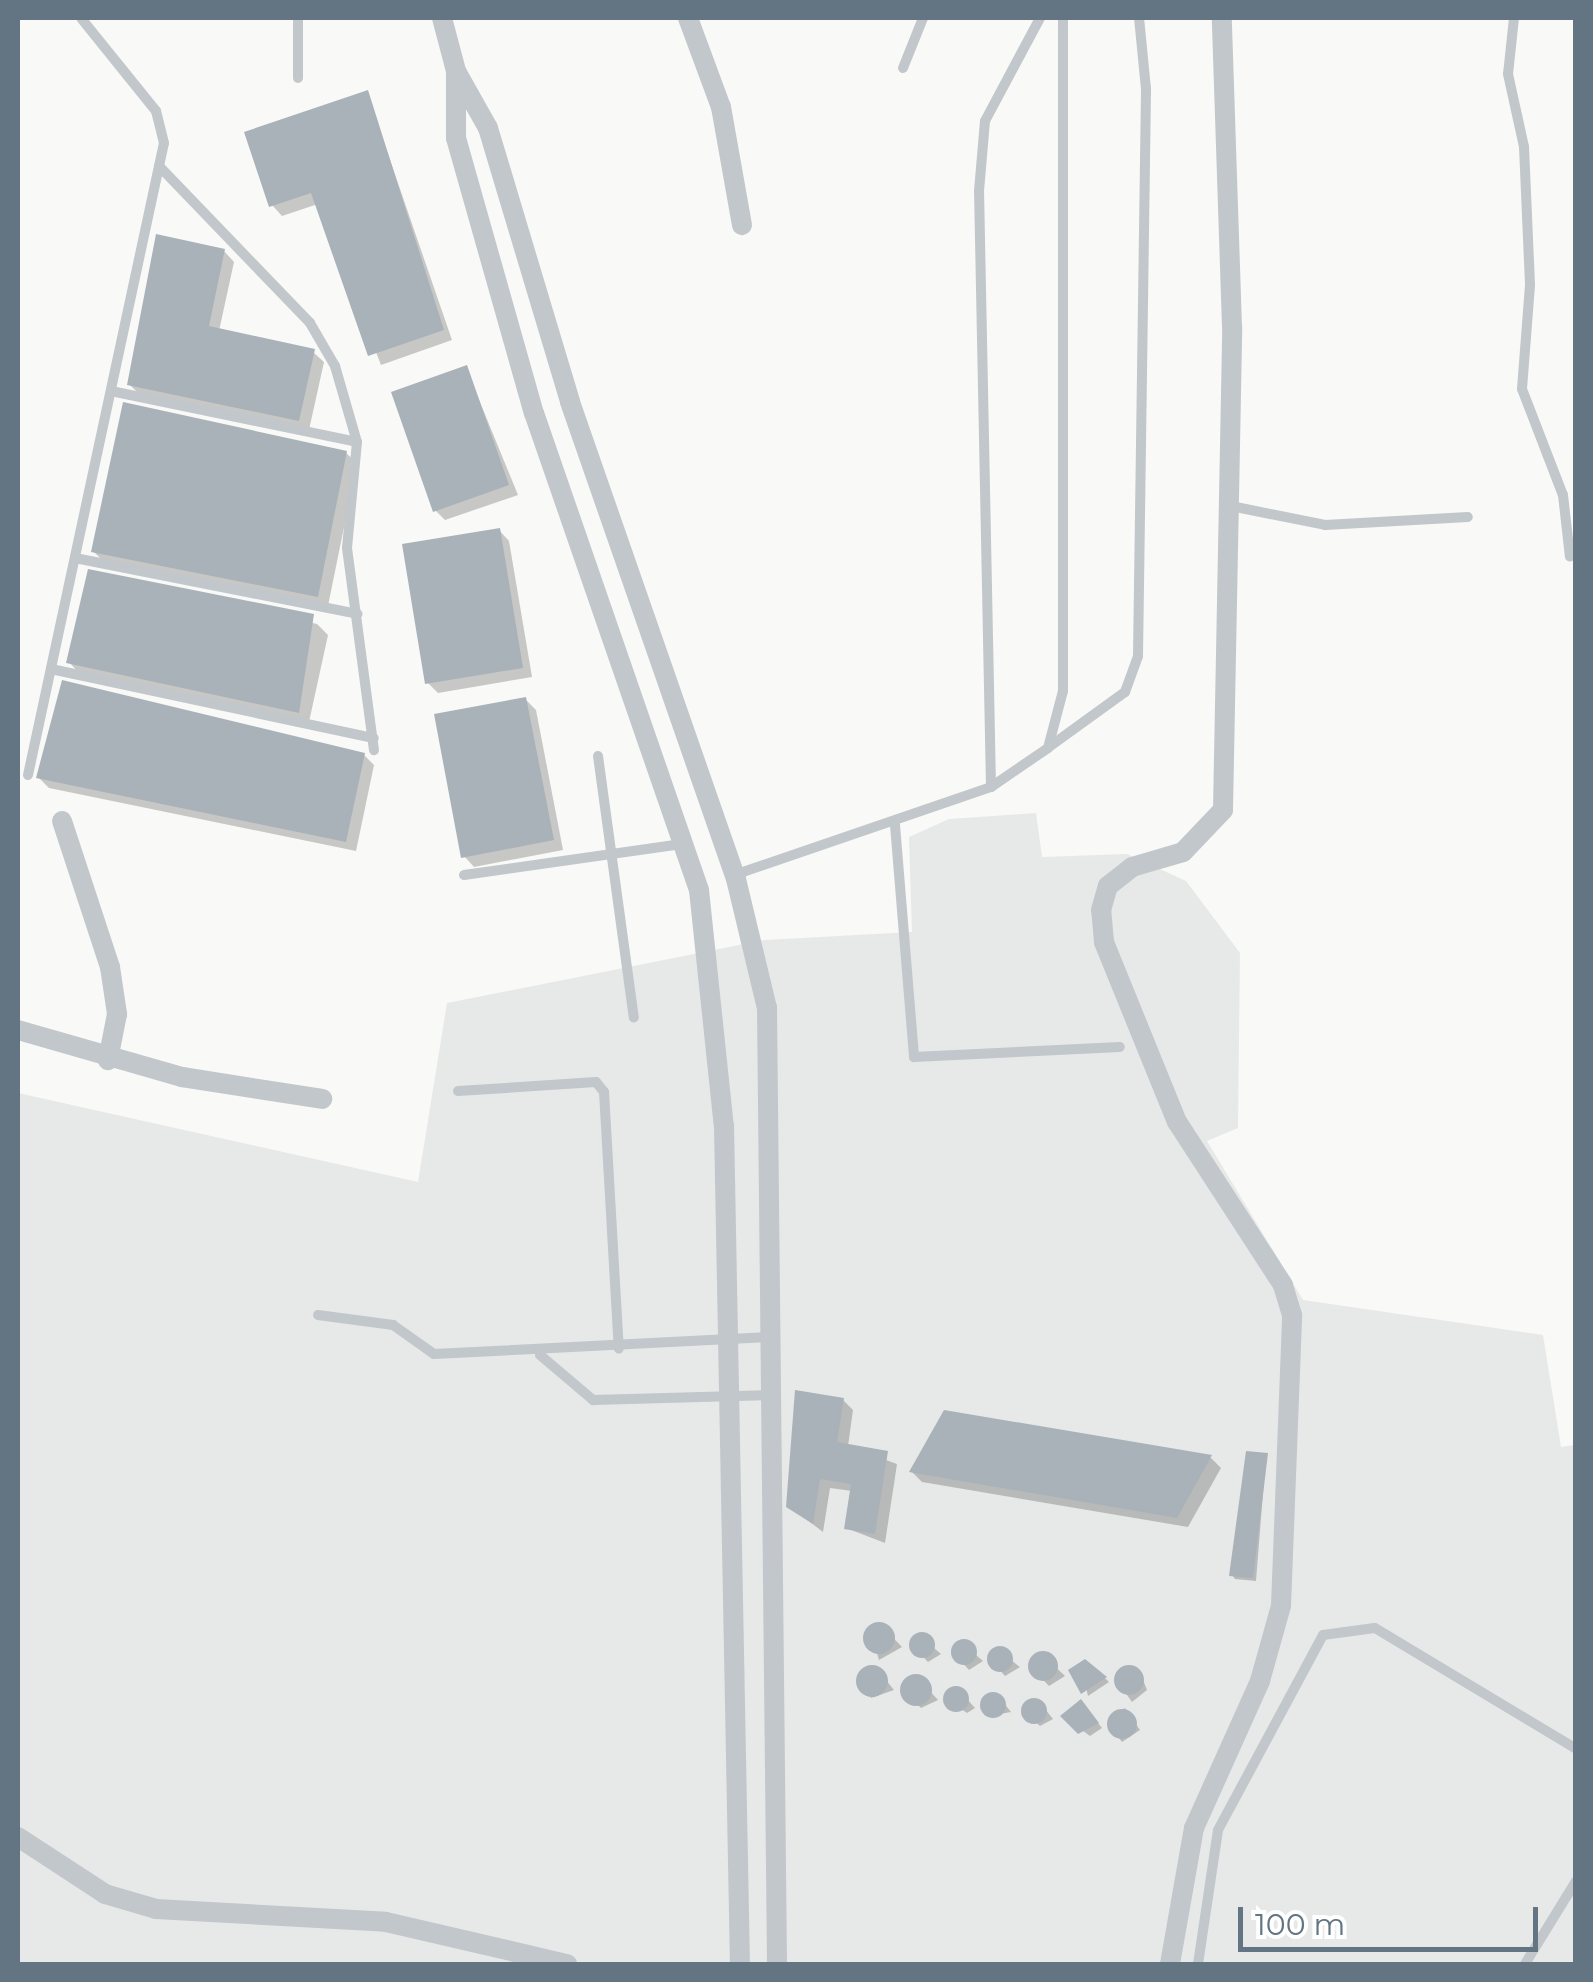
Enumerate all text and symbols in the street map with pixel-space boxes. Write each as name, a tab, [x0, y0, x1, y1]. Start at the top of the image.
scale bar	[1243, 1887, 1543, 1949]
text: 100 m	[1255, 1906, 1345, 1943]

